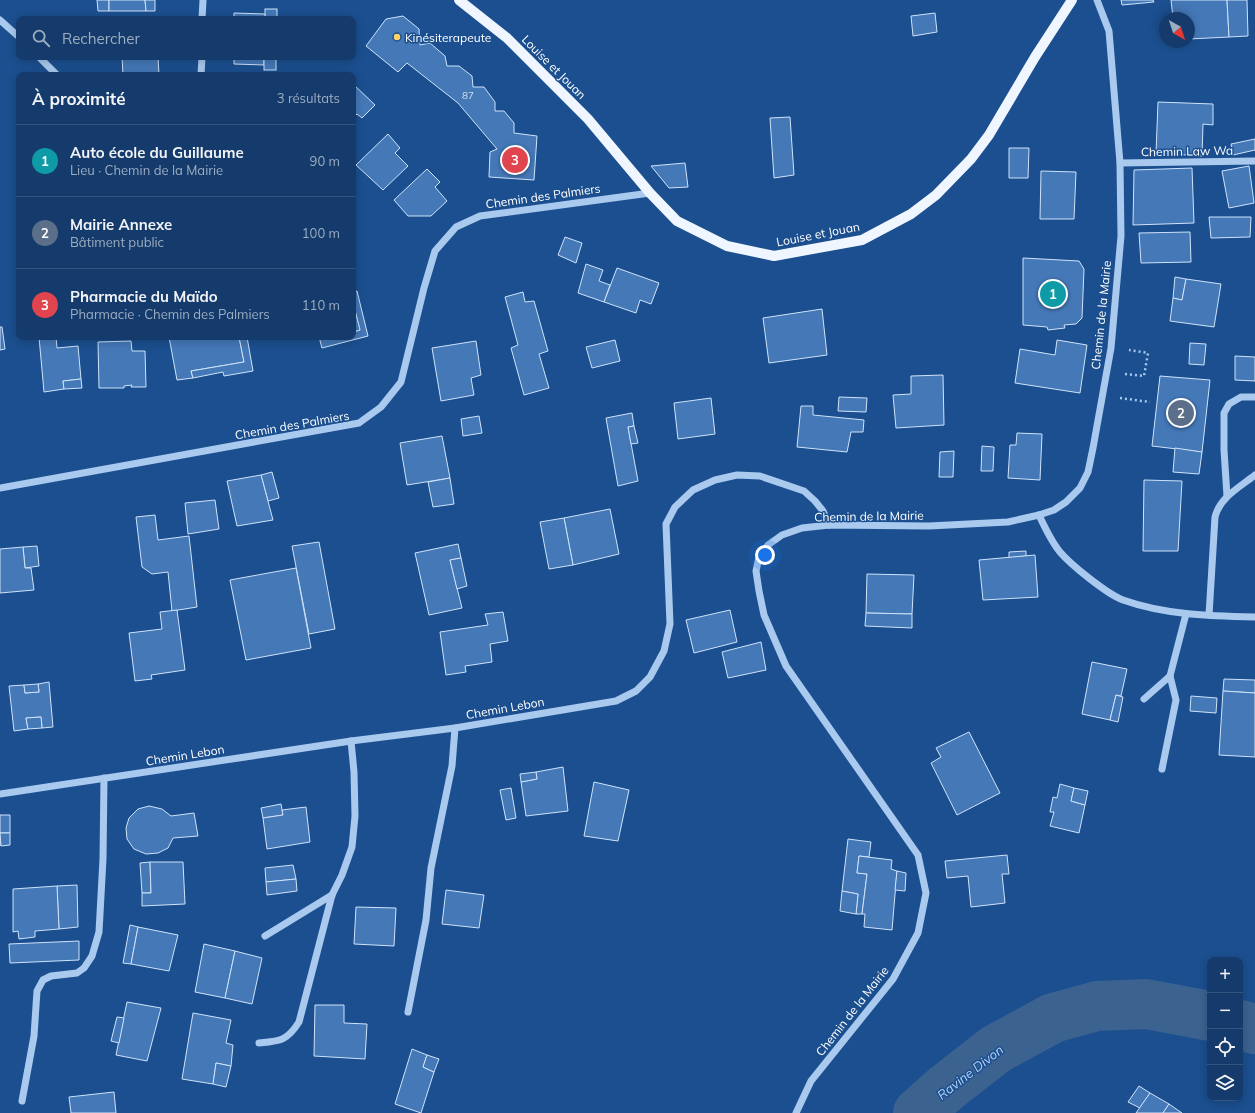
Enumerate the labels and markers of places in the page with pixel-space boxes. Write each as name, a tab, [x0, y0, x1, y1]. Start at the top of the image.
place label: Kinésiterapeute	[405, 30, 491, 45]
marker: Kinésiterapeute	[392, 32, 402, 42]
pin: 3	[502, 145, 528, 175]
pin: 1	[1040, 279, 1066, 309]
pin: 2	[1168, 398, 1194, 428]

